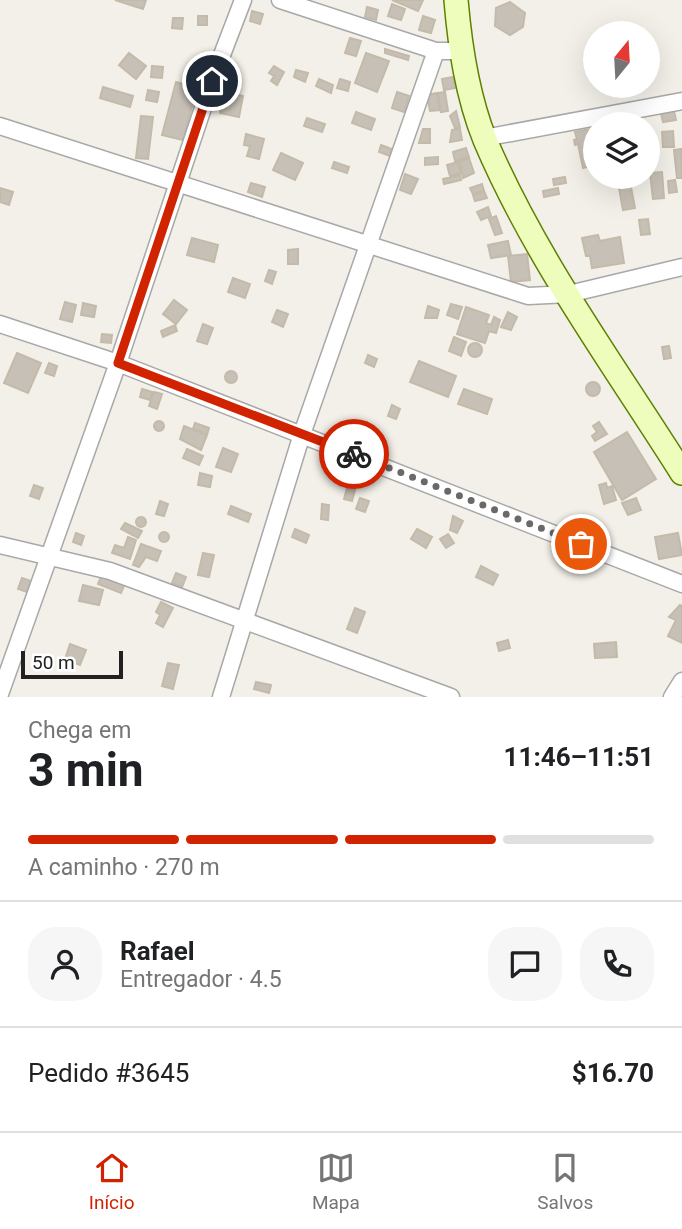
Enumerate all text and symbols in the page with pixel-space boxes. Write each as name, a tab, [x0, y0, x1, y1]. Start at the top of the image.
north arrow	[583, 21, 660, 98]
map controls	[583, 21, 660, 189]
pin	[182, 51, 242, 111]
icon: home	[193, 62, 231, 100]
button: layers	[583, 112, 660, 189]
courier	[319, 419, 389, 489]
icon: bike	[335, 435, 373, 473]
pin	[551, 514, 611, 574]
icon: bag	[562, 525, 600, 563]
scale bar	[21, 648, 122, 680]
text: 50 m	[32, 651, 75, 674]
text: Chega em	[28, 717, 131, 744]
text: 11:46–11:51	[504, 742, 654, 772]
text: 3 min	[28, 743, 144, 797]
text: A caminho · 270 m	[28, 854, 220, 881]
button: person	[28, 927, 102, 1001]
button: chat	[488, 927, 562, 1001]
button: phone	[580, 927, 654, 1001]
text: Rafael	[120, 936, 195, 966]
text: Entregador · 4.5	[120, 966, 282, 993]
text: Pedido #3645	[28, 1058, 189, 1088]
text: $16.70	[572, 1058, 654, 1088]
tab: Início	[89, 1149, 134, 1214]
tab: Mapa	[312, 1149, 360, 1214]
tab: Salvos	[537, 1149, 593, 1214]

